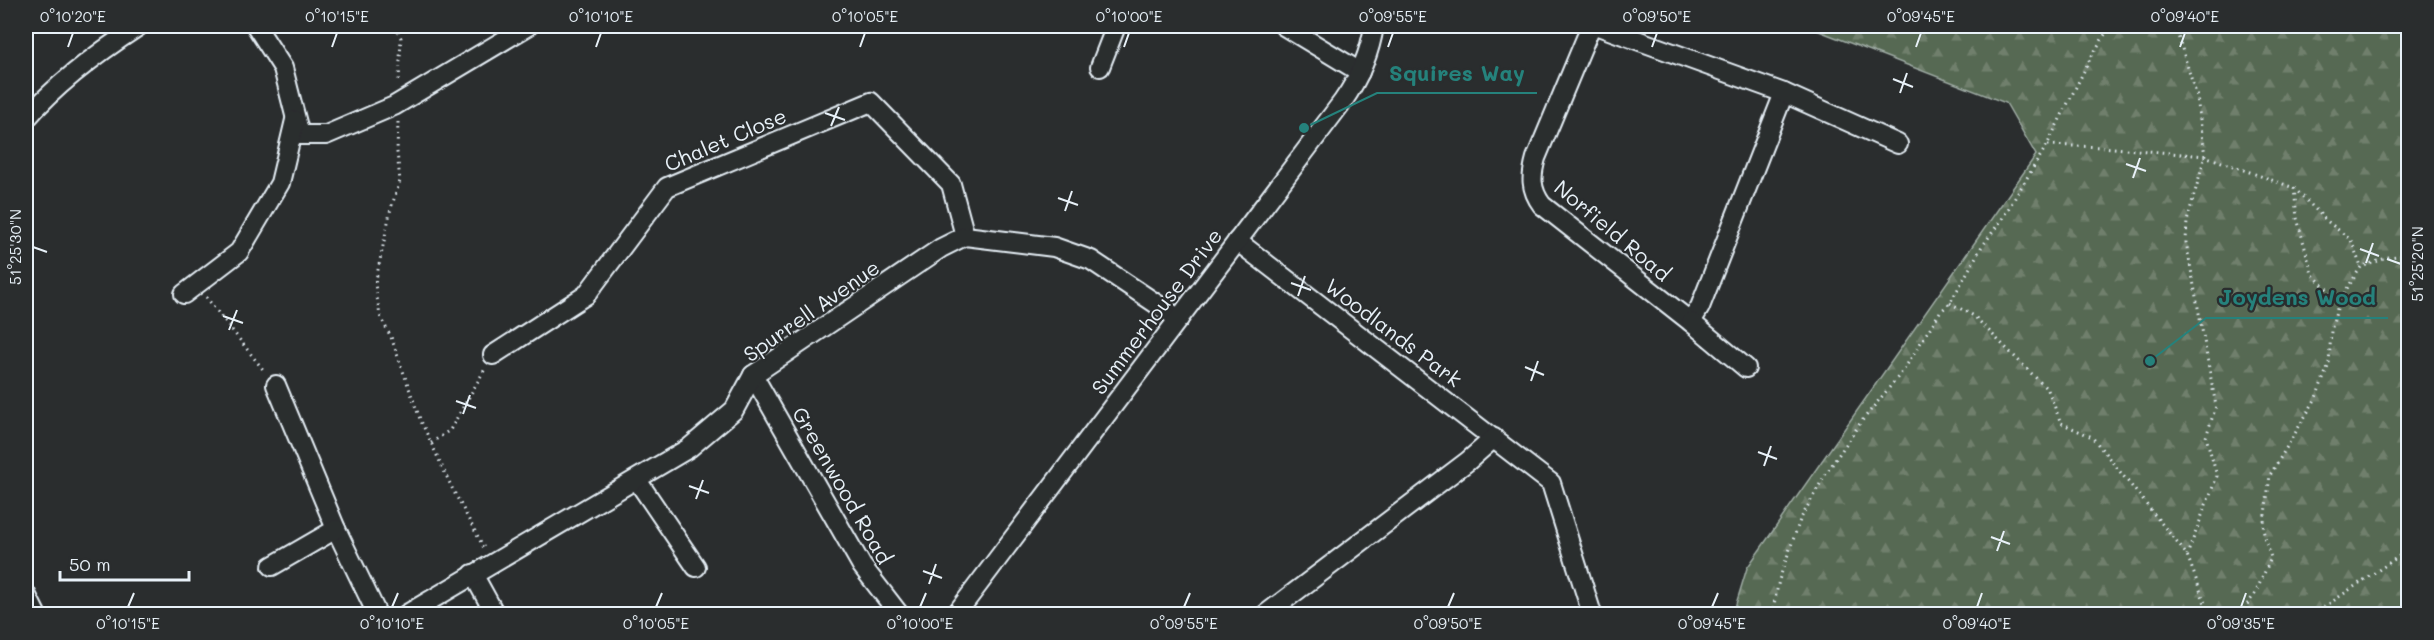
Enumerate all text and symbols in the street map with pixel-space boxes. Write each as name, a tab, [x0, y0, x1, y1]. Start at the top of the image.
text: 0°10'20"E	[40, 6, 106, 26]
text: 0°10'15"E	[305, 6, 369, 26]
text: 0°10'10"E	[569, 6, 633, 26]
text: 0°10'05"E	[832, 6, 898, 26]
text: 0°10'00"E	[1096, 6, 1163, 26]
text: 0°09'55"E	[1359, 6, 1427, 26]
text: 0°09'50"E	[1623, 6, 1692, 26]
text: 0°09'45"E	[1887, 6, 1955, 26]
text: 0°09'40"E	[2151, 6, 2220, 26]
callout: Squires Way	[1377, 53, 1537, 93]
text: Squires Way	[1389, 58, 1525, 87]
street label: Chalet Close	[660, 101, 790, 177]
street label: Norfield Road	[1549, 173, 1677, 287]
text: 51°25'30"N	[5, 209, 25, 285]
street label: Summerhouse Drive	[1085, 222, 1227, 400]
text: 51°25'20"N	[2407, 226, 2427, 302]
street label: Spurrell Avenue	[738, 253, 884, 367]
street label: Woodlands Park	[1320, 272, 1468, 392]
callout: Joydens Wood	[2206, 278, 2388, 318]
text: Joydens Wood	[2218, 282, 2376, 311]
street label: Greenwood Road	[787, 401, 899, 569]
scale bar	[60, 544, 189, 582]
text: 50 m	[69, 552, 111, 576]
text: 0°10'15"E	[96, 613, 160, 633]
text: 0°10'10"E	[360, 613, 424, 633]
text: 0°10'05"E	[623, 613, 689, 633]
text: 0°10'00"E	[887, 613, 954, 633]
text: 0°09'55"E	[1150, 613, 1218, 633]
text: 0°09'50"E	[1414, 613, 1483, 633]
text: 0°09'45"E	[1678, 613, 1746, 633]
text: 0°09'40"E	[1943, 613, 2012, 633]
text: 0°09'35"E	[2207, 613, 2275, 633]

